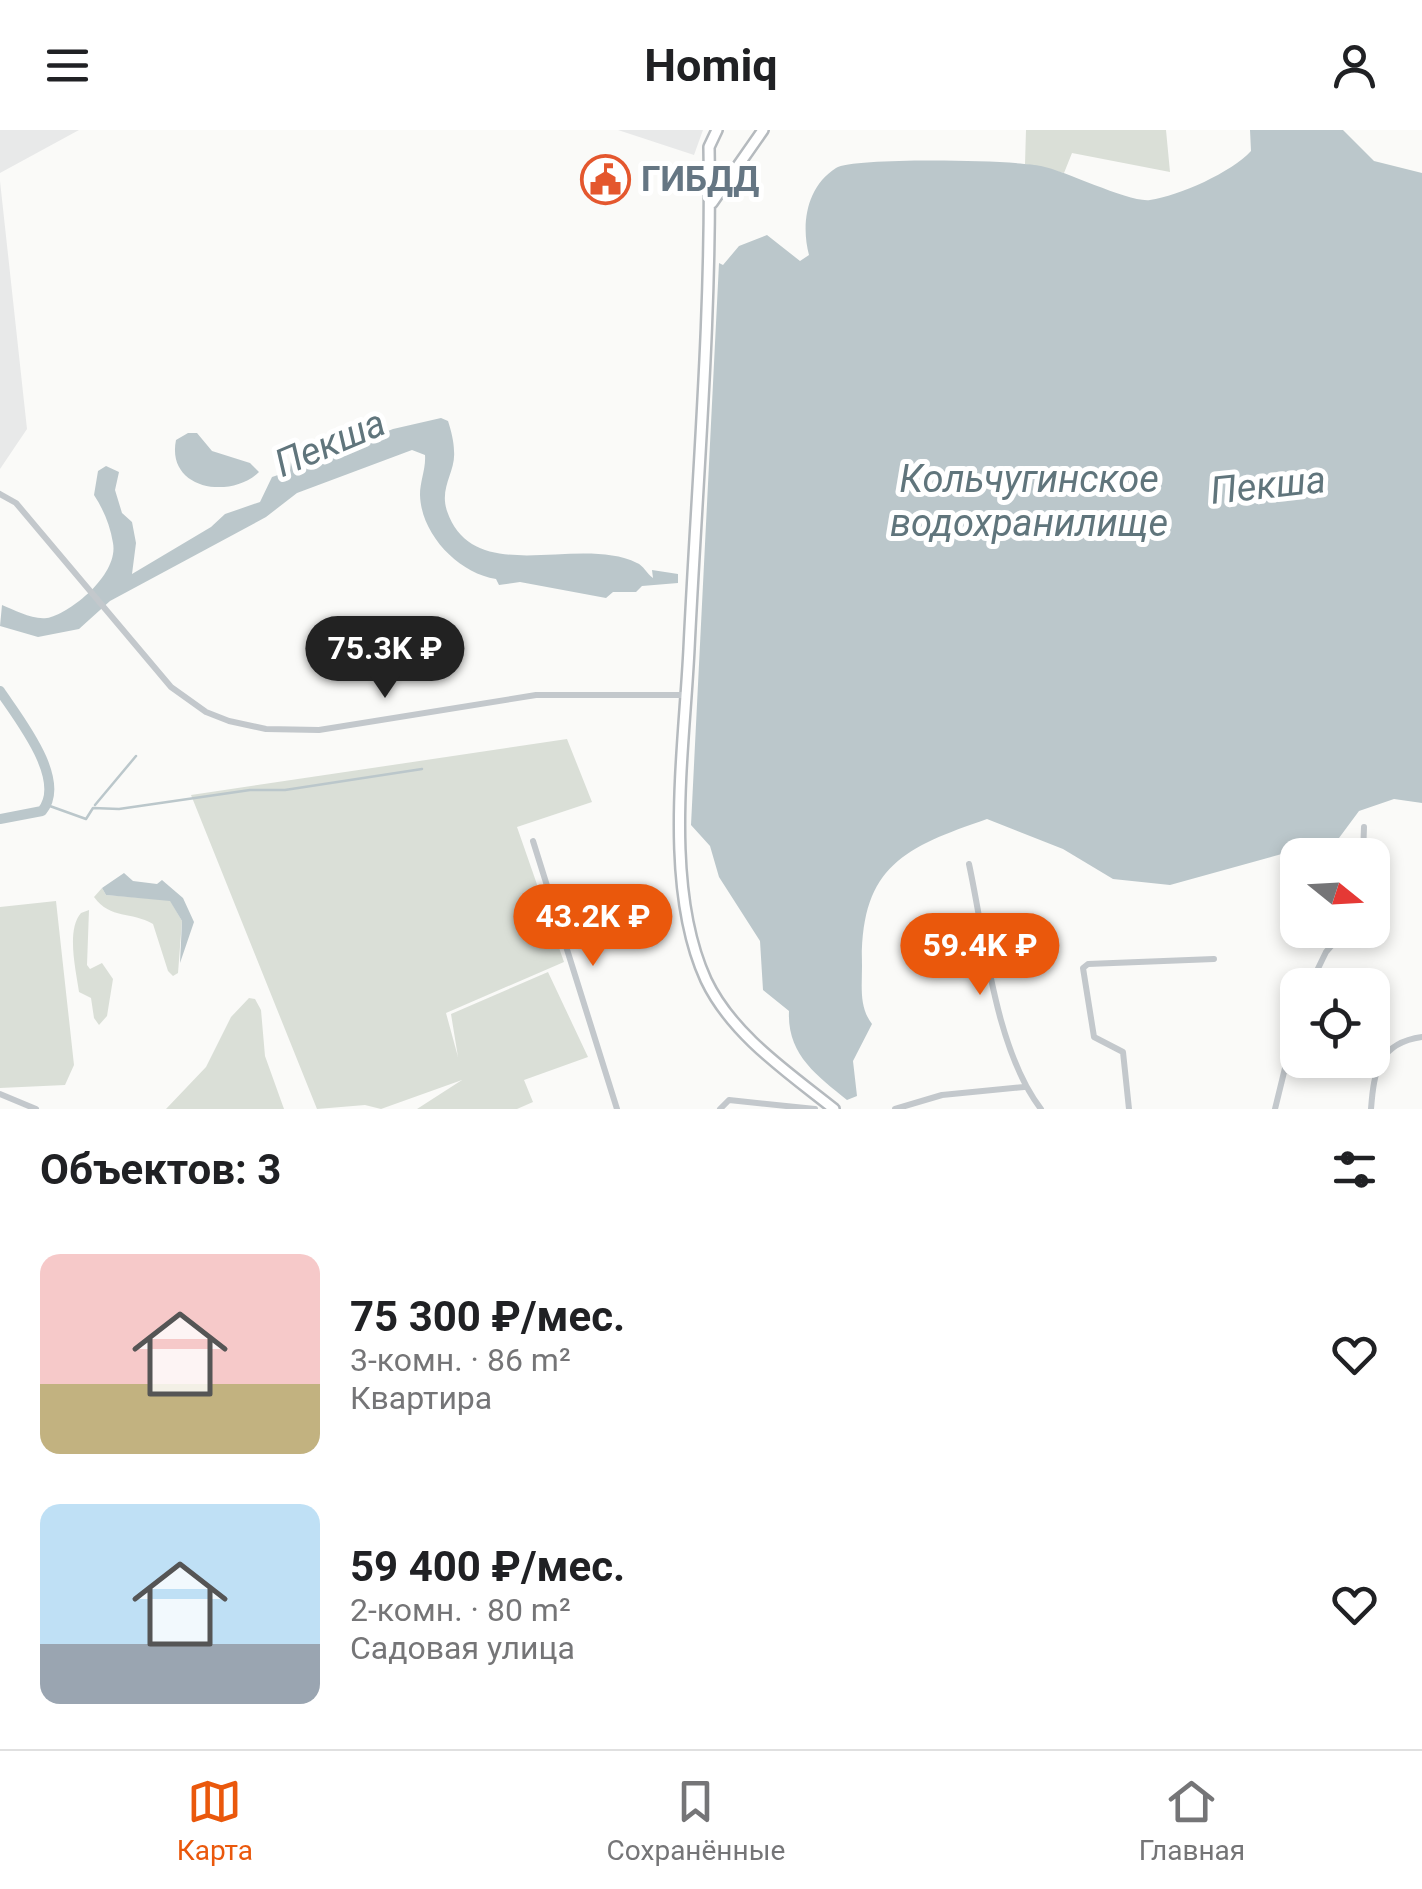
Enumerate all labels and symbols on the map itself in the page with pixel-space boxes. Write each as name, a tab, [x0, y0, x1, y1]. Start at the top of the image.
public building icon: ГИБДД	[580, 153, 632, 205]
place label: ГИБДД	[641, 159, 759, 200]
water label: Пекша	[268, 400, 392, 486]
water label: Кольчугинское водохранилище	[890, 457, 1168, 545]
water label: Пекша	[1208, 457, 1328, 513]
pin: 75.3K ₽	[293, 616, 477, 701]
north arrow	[1280, 838, 1390, 948]
pin: 43.2K ₽	[501, 884, 685, 969]
pin: 59.4K ₽	[888, 913, 1072, 998]

